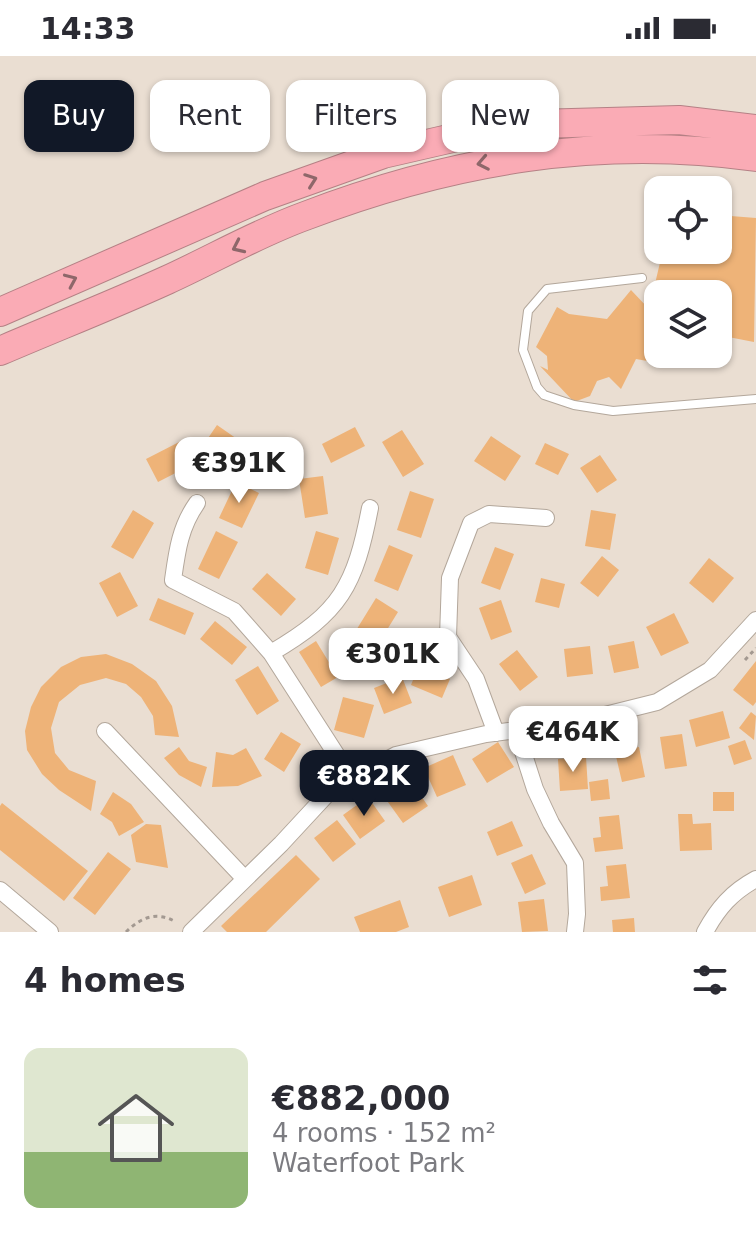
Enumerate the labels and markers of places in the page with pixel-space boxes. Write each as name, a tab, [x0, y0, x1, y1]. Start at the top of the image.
pin: €391K	[183, 437, 295, 505]
pin: €301K	[337, 628, 449, 696]
pin: €464K	[517, 706, 629, 774]
pin: €882K	[308, 750, 420, 818]

